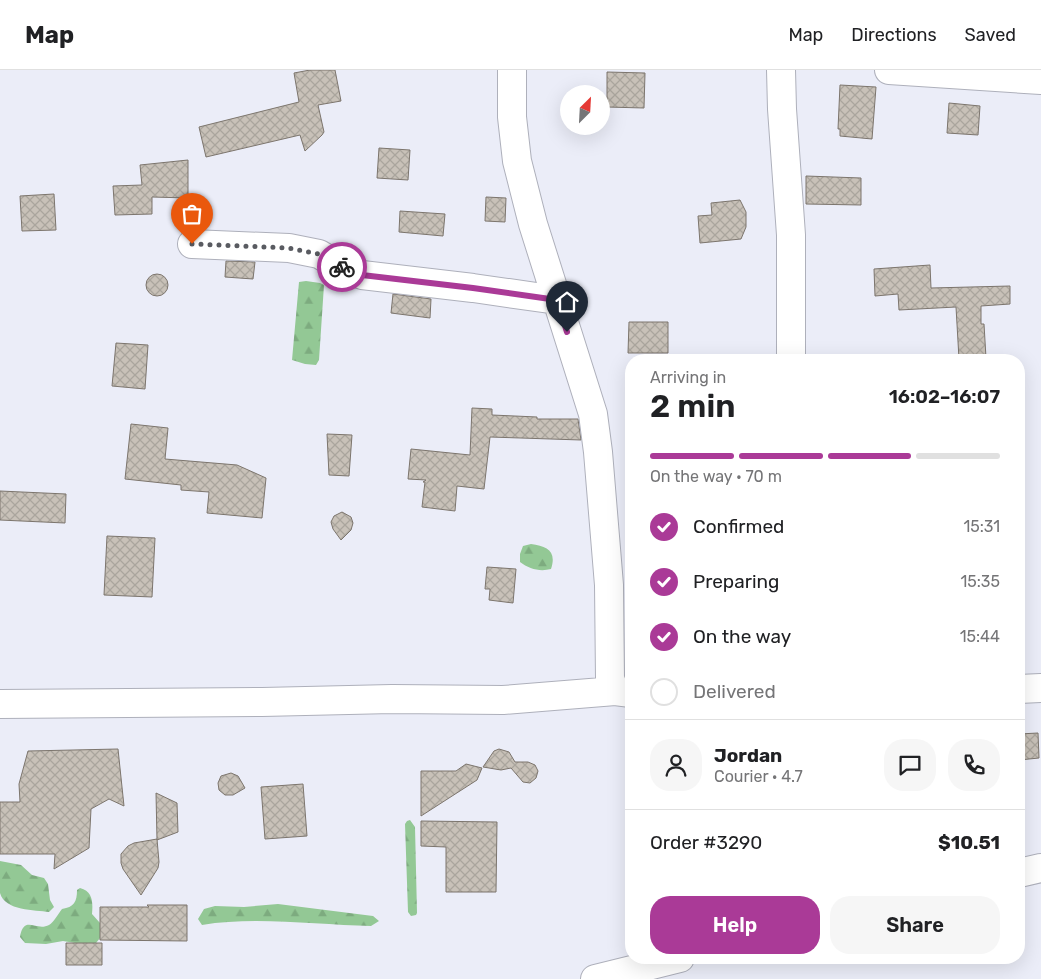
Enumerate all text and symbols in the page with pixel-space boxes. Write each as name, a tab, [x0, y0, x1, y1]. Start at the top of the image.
text: Map	[25, 21, 74, 49]
text: Map	[788, 24, 823, 46]
text: Directions	[851, 24, 937, 46]
text: Saved	[965, 24, 1016, 46]
north arrow	[560, 85, 610, 135]
map controls	[560, 85, 610, 135]
pin	[171, 193, 213, 244]
icon: bag	[178, 200, 206, 228]
courier	[317, 242, 367, 292]
icon: bike	[328, 253, 356, 281]
pin	[546, 281, 588, 332]
icon: home	[553, 288, 581, 316]
text: Arriving in	[650, 368, 726, 387]
text: 16:02–16:07	[889, 385, 1000, 408]
text: 2 min	[650, 387, 735, 425]
text: On the way · 70 m	[650, 467, 782, 486]
icon: check	[650, 513, 678, 541]
text: Confirmed	[693, 515, 784, 538]
text: 15:31	[963, 517, 1000, 536]
icon: check	[650, 568, 678, 596]
text: Preparing	[693, 570, 779, 593]
text: 15:35	[960, 572, 1000, 591]
icon: check	[650, 623, 678, 651]
text: On the way	[693, 625, 791, 648]
text: 15:44	[960, 627, 1000, 646]
text: Delivered	[693, 680, 776, 703]
button: person	[650, 739, 702, 791]
button: chat	[884, 739, 936, 791]
button: phone	[948, 739, 1000, 791]
text: Jordan	[714, 744, 782, 767]
text: Courier · 4.7	[714, 767, 803, 786]
text: Order #3290	[650, 831, 762, 854]
text: $10.51	[938, 831, 1000, 854]
button: Help	[650, 896, 820, 954]
button: Share	[830, 896, 1000, 954]

